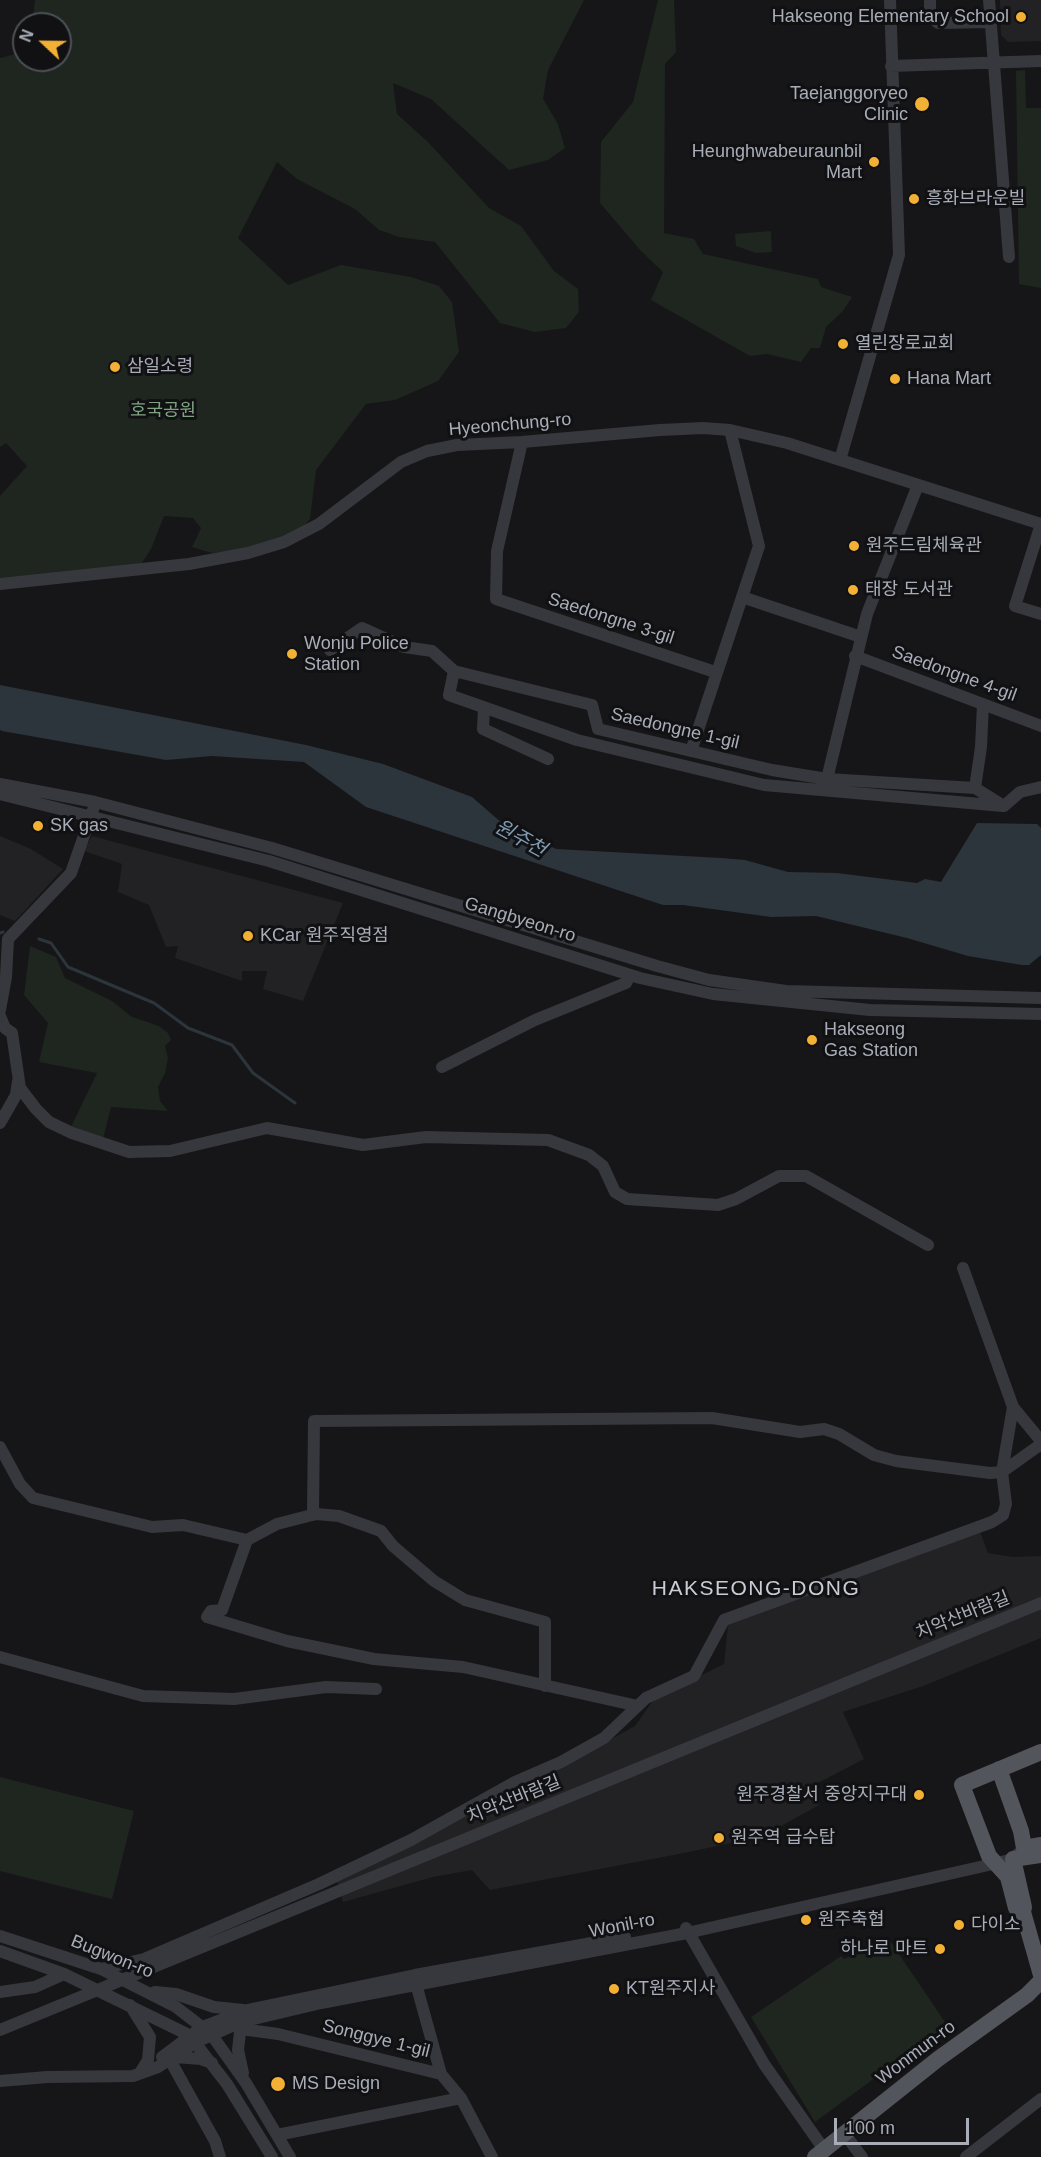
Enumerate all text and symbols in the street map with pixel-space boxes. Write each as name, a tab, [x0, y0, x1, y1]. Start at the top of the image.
place label: Hakseong Elementary School	[772, 6, 1009, 28]
marker: Hakseong Elementary School	[1014, 10, 1028, 24]
north arrow	[12, 12, 72, 72]
text: N	[17, 27, 37, 44]
place label: Taejanggoryeo Clinic	[790, 83, 908, 125]
marker: Taejanggoryeo Clinic	[913, 95, 931, 113]
place label: Heunghwabeuraunbil Mart	[692, 141, 862, 184]
marker: Heunghwabeuraunbil Mart	[867, 155, 881, 169]
place label: 흥화브라운빌	[926, 188, 1025, 210]
marker: 흥화브라운빌	[907, 192, 921, 206]
place label: 열린장로교회	[855, 333, 954, 355]
marker: 열린장로교회	[836, 337, 850, 351]
place label: 삼일소령	[127, 356, 193, 378]
marker: 삼일소령	[108, 360, 122, 374]
place label: Hana Mart	[907, 368, 991, 390]
marker: Hana Mart	[888, 372, 902, 386]
park label: 호국공원	[130, 400, 196, 422]
street label: Hyeonchung-ro	[448, 409, 572, 441]
place label: 원주드림체육관	[866, 535, 982, 557]
marker: 원주드림체육관	[847, 539, 861, 553]
place label: 태장 도서관	[865, 579, 953, 601]
marker: 태장 도서관	[846, 583, 860, 597]
street label: Saedongne 3-gil	[545, 588, 677, 650]
place label: Wonju Police Station	[304, 633, 409, 676]
street label: Saedongne 4-gil	[889, 641, 1019, 707]
marker: Wonju Police Station	[285, 647, 299, 661]
street label: Saedongne 1-gil	[609, 704, 741, 754]
place label: SK gas	[50, 815, 108, 837]
water label: 원주천	[490, 815, 550, 863]
marker: SK gas	[31, 819, 45, 833]
street label: Gangbyeon-ro	[462, 893, 578, 947]
place label: KCar 원주직영점	[260, 925, 389, 947]
marker: KCar 원주직영점	[241, 929, 255, 943]
place label: Hakseong Gas Station	[824, 1019, 918, 1062]
marker: Hakseong Gas Station	[805, 1033, 819, 1047]
district label: HAKSEONG-DONG	[652, 1576, 860, 1602]
street label: 치악산바람길	[913, 1587, 1013, 1645]
street label: 치악산바람길	[464, 1771, 564, 1829]
place label: 원주경찰서 중앙지구대	[736, 1784, 907, 1806]
marker: 원주경찰서 중앙지구대	[912, 1788, 926, 1802]
place label: 원주역 급수탑	[731, 1827, 835, 1849]
marker: 원주역 급수탑	[712, 1831, 726, 1845]
street label: Wonil-ro	[587, 1909, 657, 1943]
place label: 원주축협	[818, 1909, 884, 1931]
marker: 원주축협	[799, 1913, 813, 1927]
place label: 다이소	[971, 1914, 1021, 1936]
marker: 다이소	[952, 1918, 966, 1932]
street label: Bugwon-ro	[68, 1931, 156, 1983]
place label: 하나로 마트	[840, 1938, 928, 1960]
marker: 하나로 마트	[933, 1942, 947, 1956]
place label: KT원주지사	[626, 1978, 715, 2000]
marker: KT원주지사	[607, 1982, 621, 1996]
street label: Songgye 1-gil	[320, 2015, 432, 2063]
street label: Wonmun-ro	[872, 2016, 960, 2090]
place label: MS Design	[292, 2073, 380, 2095]
marker: MS Design	[269, 2075, 287, 2093]
scale bar	[837, 2106, 972, 2144]
text: 100 m	[845, 2118, 895, 2138]

